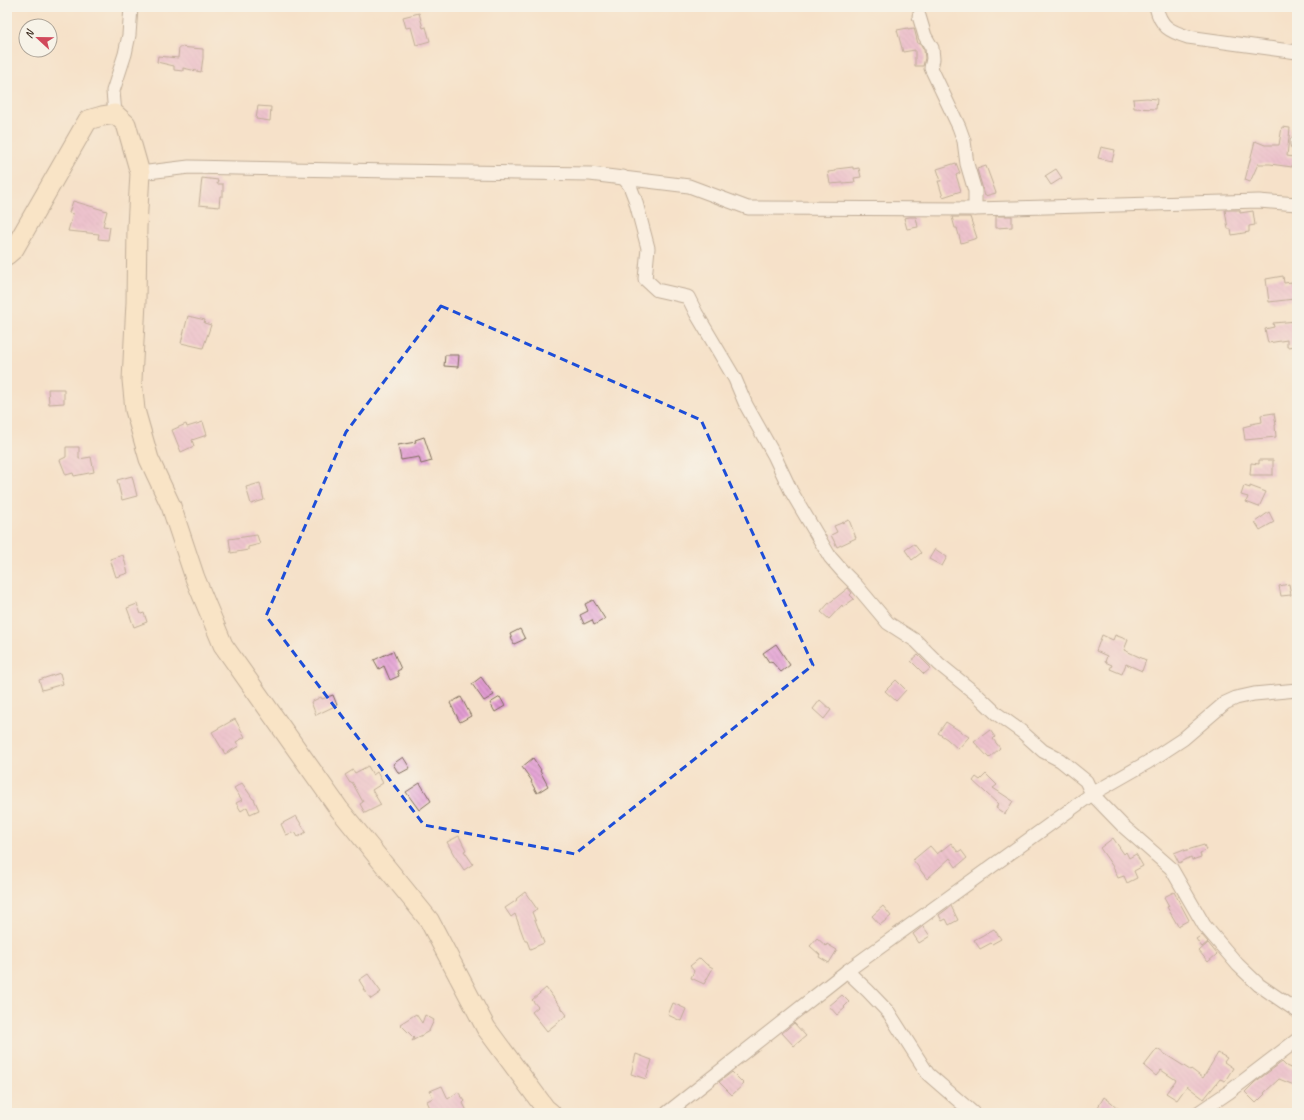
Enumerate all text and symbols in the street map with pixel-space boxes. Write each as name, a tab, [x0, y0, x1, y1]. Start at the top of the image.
north arrow	[18, 18, 58, 58]
text: N	[21, 26, 37, 40]

